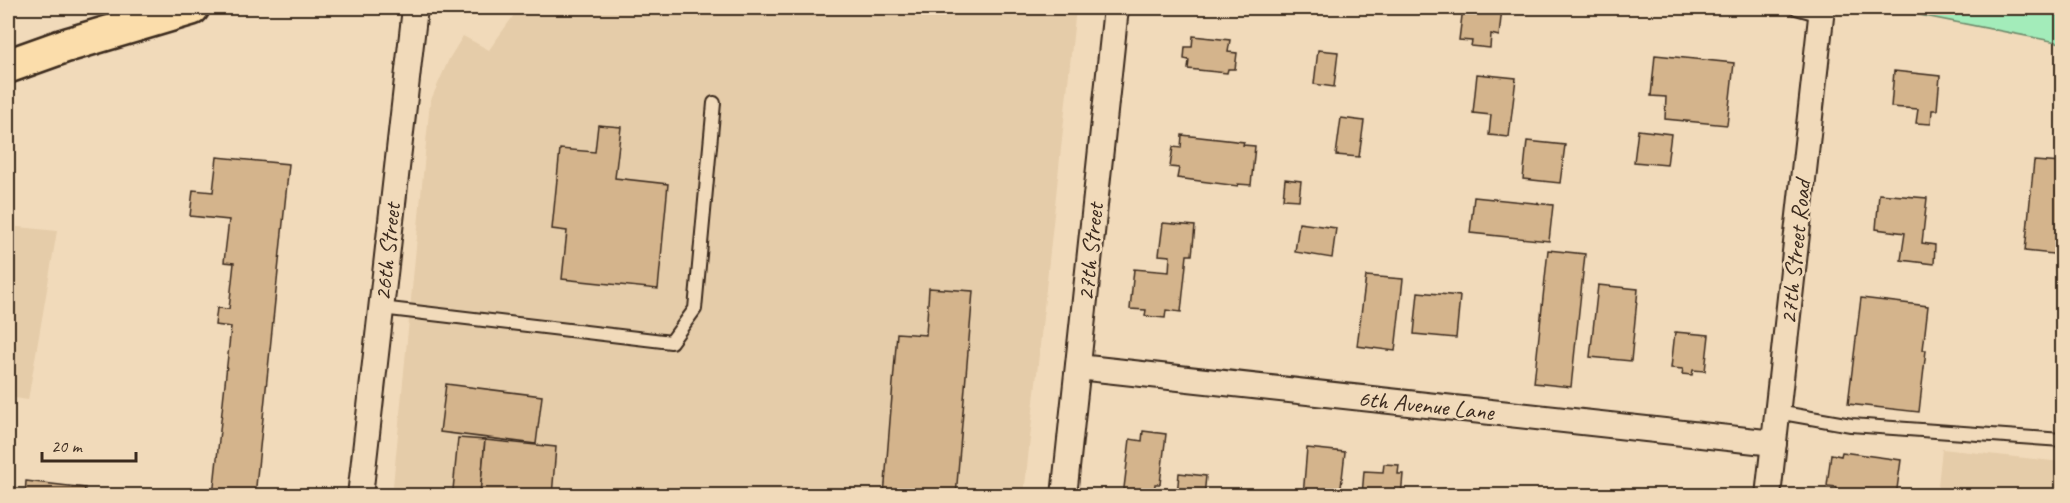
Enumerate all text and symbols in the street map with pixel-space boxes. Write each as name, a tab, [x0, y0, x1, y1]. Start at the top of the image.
street label: 27th Street Road	[1773, 175, 1818, 326]
street label: 26th Street	[367, 200, 407, 302]
street label: 27th Street	[1070, 200, 1110, 302]
street label: 6th Avenue Lane	[1357, 383, 1497, 427]
scale bar	[42, 425, 136, 463]
text: 20 m	[51, 435, 84, 457]

